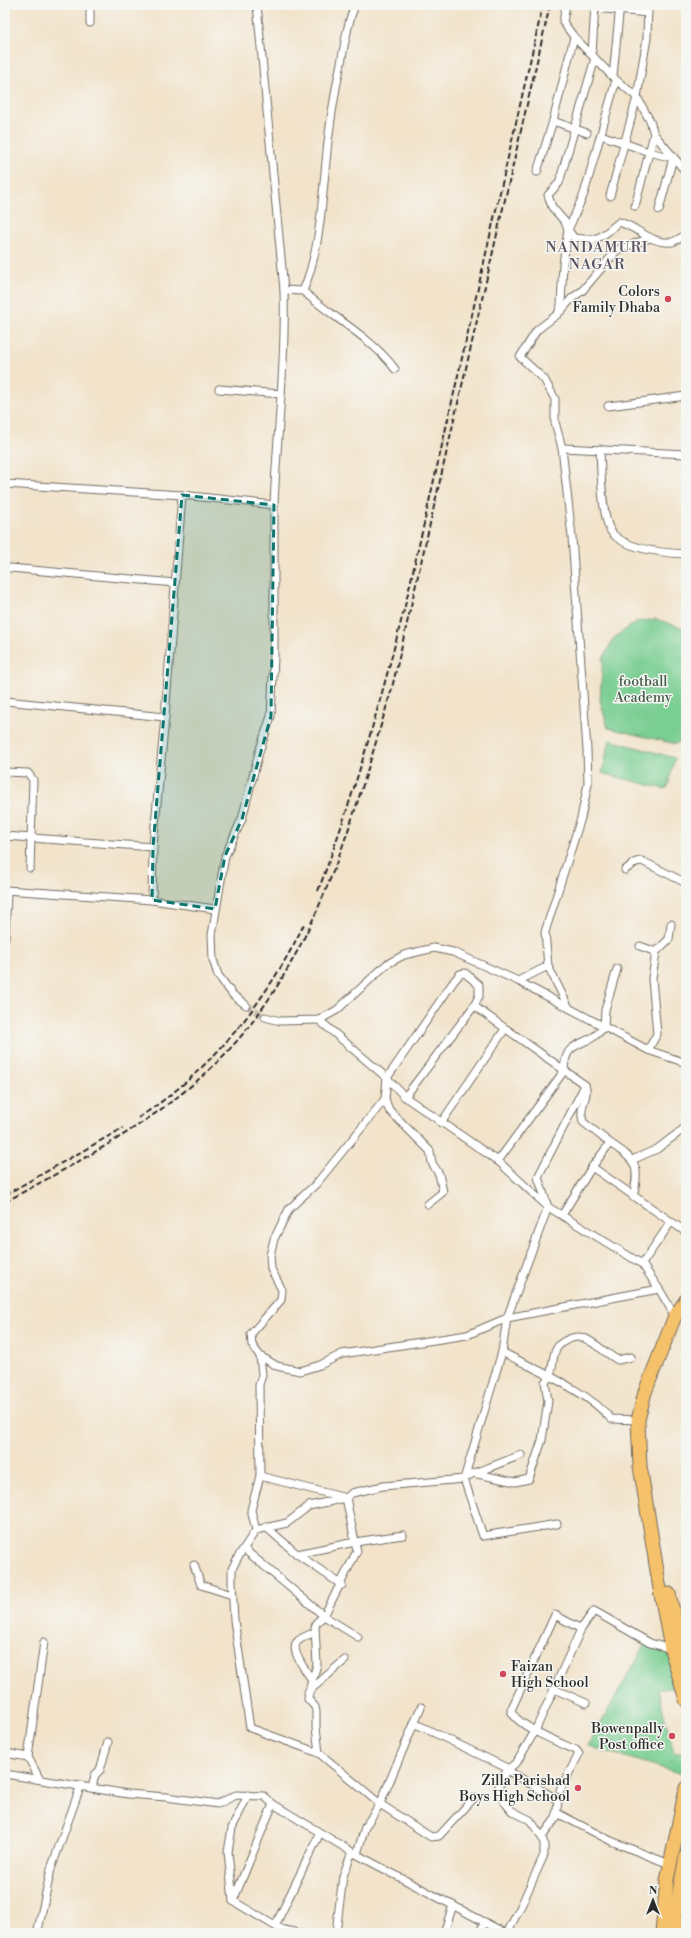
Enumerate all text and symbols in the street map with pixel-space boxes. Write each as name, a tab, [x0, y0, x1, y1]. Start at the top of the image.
district label: NANDAMURI NAGAR	[545, 238, 649, 274]
place label: Colors Family Dhaba	[572, 283, 661, 317]
marker: Colors Family Dhaba	[663, 294, 673, 304]
park label: football Academy	[613, 673, 672, 707]
place label: Faizan High School	[511, 1658, 589, 1692]
marker: Faizan High School	[498, 1669, 508, 1679]
place label: Bowenpally Post office	[590, 1720, 664, 1754]
marker: Bowenpally Post office	[667, 1731, 677, 1741]
place label: Zilla Parishad Boys High School	[458, 1772, 570, 1806]
marker: Zilla Parishad Boys High School	[573, 1783, 583, 1793]
north arrow	[633, 1880, 673, 1920]
text: N	[649, 1884, 658, 1898]

